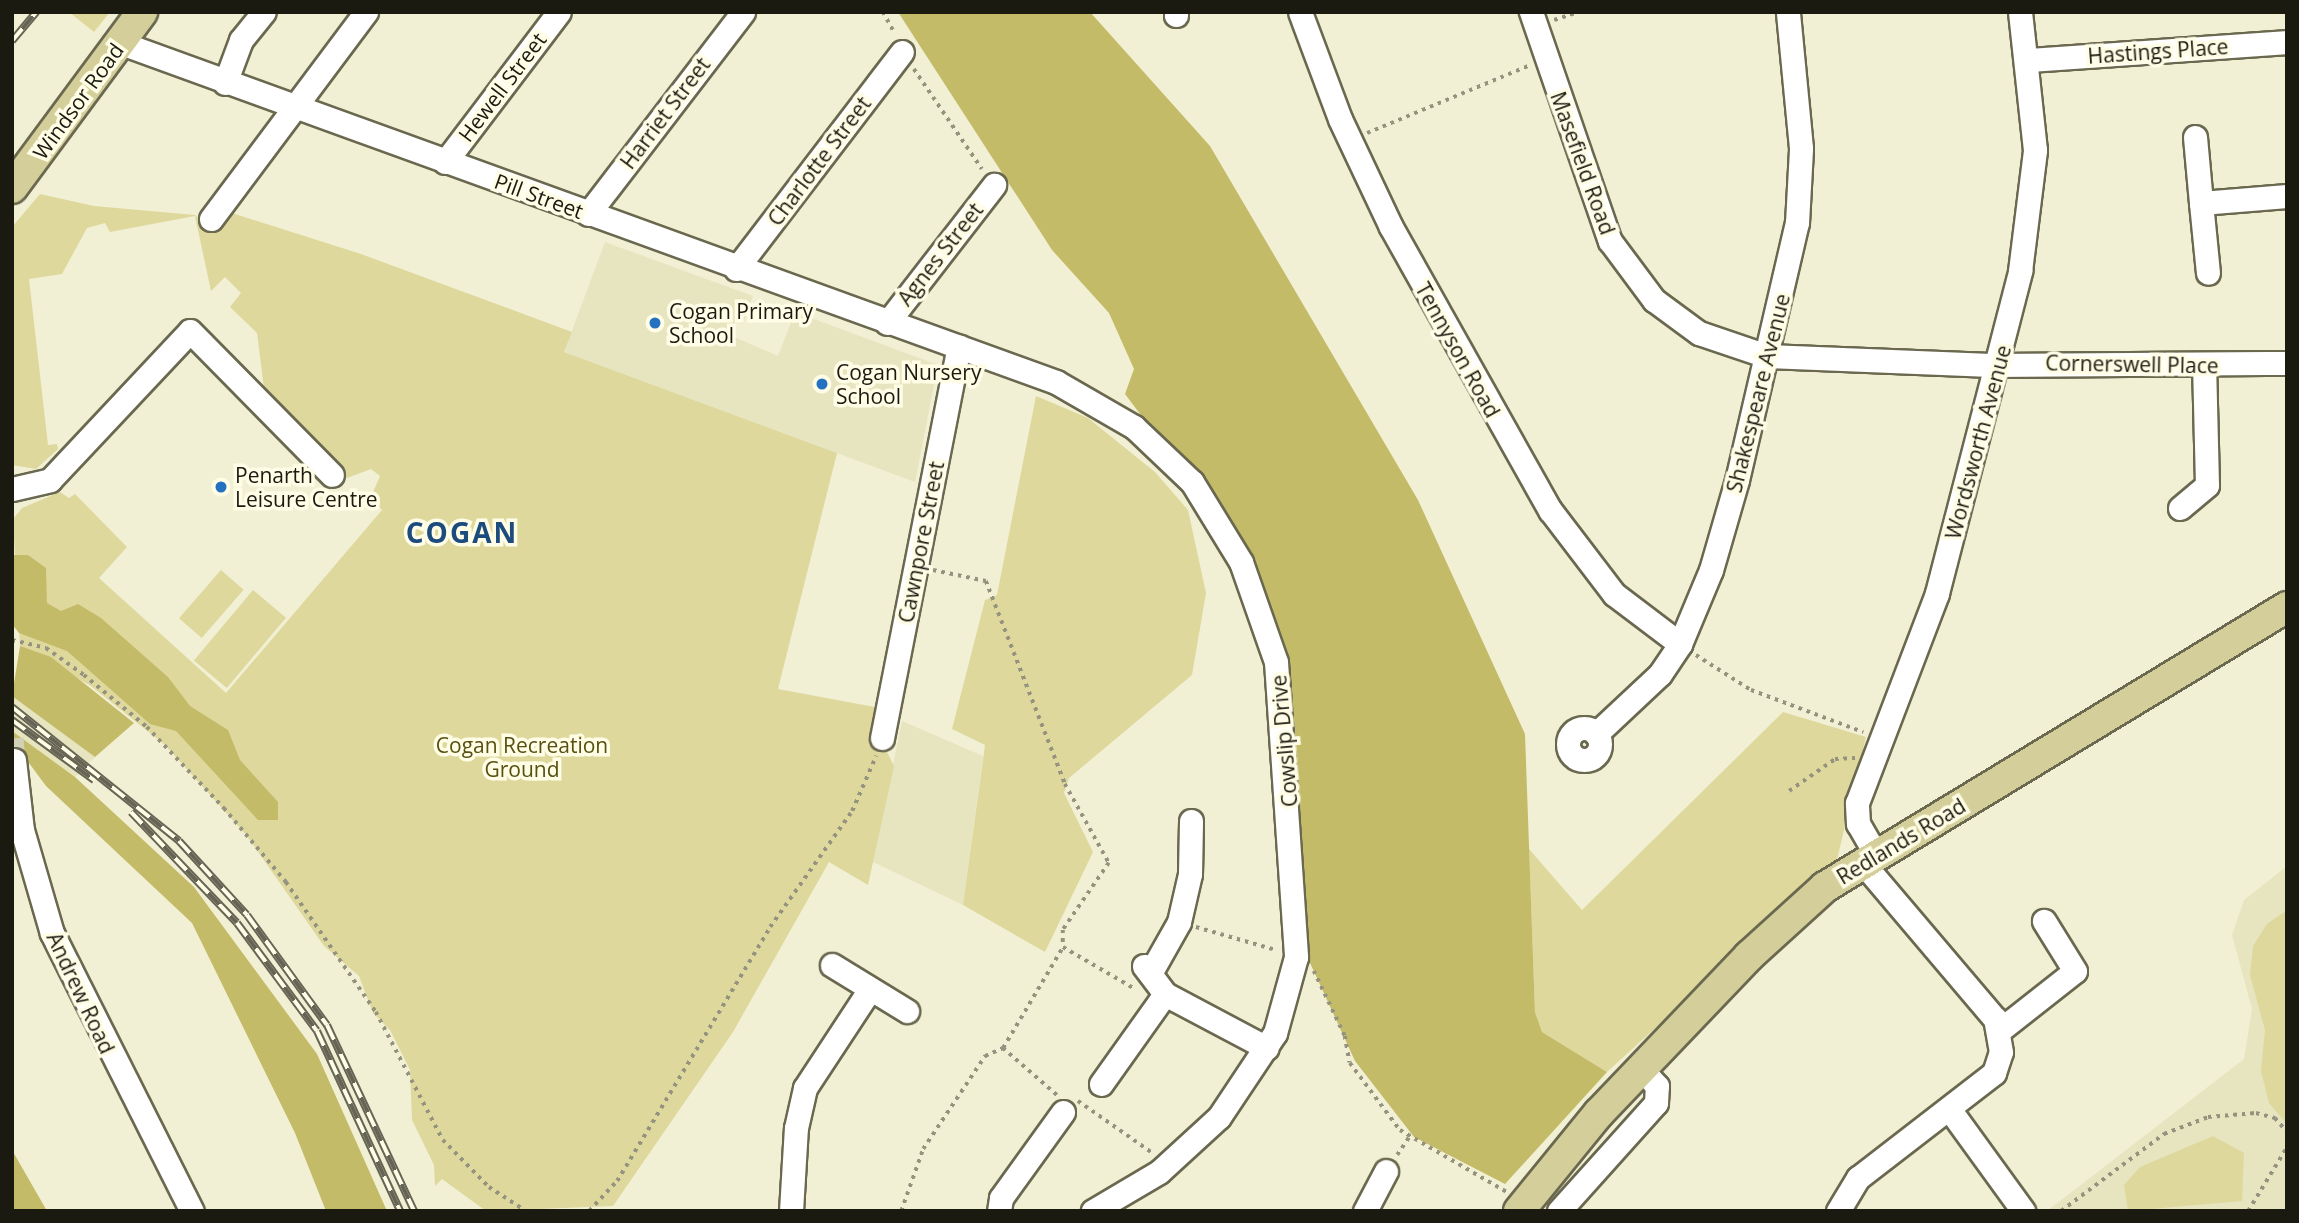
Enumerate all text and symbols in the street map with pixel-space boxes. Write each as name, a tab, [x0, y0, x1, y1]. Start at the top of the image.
street label: Hewell Street	[453, 27, 551, 147]
street label: Hastings Place	[2087, 34, 2229, 68]
street label: Windsor Road	[27, 38, 129, 164]
street label: Harriet Street	[615, 52, 715, 174]
street label: Masefield Road	[1545, 88, 1621, 238]
street label: Charlotte Street	[762, 91, 876, 231]
street label: Pill Street	[491, 168, 587, 224]
street label: Agnes Street	[892, 198, 988, 310]
street label: Tennyson Road	[1410, 278, 1506, 422]
street label: Shakespeare Avenue	[1721, 291, 1795, 495]
place label: Cogan Primary School	[669, 298, 813, 348]
marker: Cogan Primary School	[647, 315, 663, 331]
street label: Wordsworth Avenue	[1940, 342, 2016, 542]
street label: Cornerswell Place	[2045, 350, 2219, 378]
place label: Cogan Nursery School	[836, 359, 981, 409]
marker: Cogan Nursery School	[814, 376, 830, 392]
street label: Cawnpore Street	[893, 459, 949, 625]
place label: Penarth Leisure Centre	[235, 462, 378, 512]
marker: Penarth Leisure Centre	[213, 479, 229, 495]
district label: COGAN	[406, 515, 518, 549]
street label: Cowslip Drive	[1266, 674, 1302, 808]
park label: Cogan Recreation Ground	[436, 732, 608, 782]
street label: Redlands Road	[1832, 793, 1970, 889]
street label: Andrew Road	[42, 928, 120, 1058]

